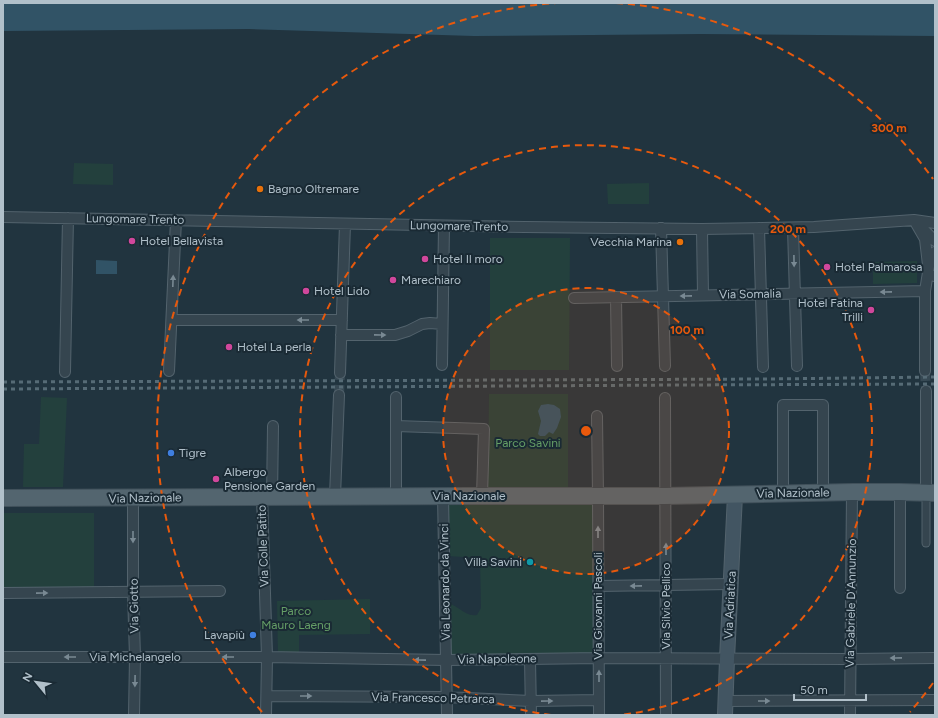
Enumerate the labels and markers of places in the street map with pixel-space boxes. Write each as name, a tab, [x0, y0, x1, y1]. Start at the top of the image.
place label: Bagno Oltremare	[268, 182, 360, 196]
marker: Bagno Oltremare	[255, 184, 265, 194]
place label: Hotel Bellavista	[140, 234, 223, 248]
place label: Vecchia Marina	[590, 235, 672, 249]
marker: Hotel Bellavista	[127, 236, 137, 246]
marker: Vecchia Marina	[675, 237, 685, 247]
place label: Hotel Il moro	[433, 252, 503, 266]
marker: Hotel Il moro	[420, 254, 430, 264]
place label: Hotel Palmarosa	[835, 260, 922, 274]
marker: Hotel Palmarosa	[822, 262, 832, 272]
place label: Marechiaro	[401, 273, 461, 287]
marker: Marechiaro	[388, 275, 398, 285]
place label: Hotel Lido	[314, 284, 370, 298]
marker: Hotel Lido	[301, 286, 311, 296]
place label: Hotel Fatina Trilli	[798, 296, 863, 324]
marker: Hotel Fatina Trilli	[866, 305, 876, 315]
place label: Hotel La perla	[237, 340, 311, 354]
marker: Hotel La perla	[224, 342, 234, 352]
centre of rings	[579, 424, 593, 438]
place label: Tigre	[179, 446, 207, 460]
marker: Tigre	[166, 448, 176, 458]
place label: Albergo Pensione Garden	[224, 465, 316, 493]
marker: Albergo Pensione Garden	[211, 474, 221, 484]
place label: Villa Savini	[465, 555, 522, 569]
marker: Villa Savini	[525, 557, 535, 567]
place label: Lavapiù	[204, 628, 245, 642]
marker: Lavapiù	[248, 630, 258, 640]

